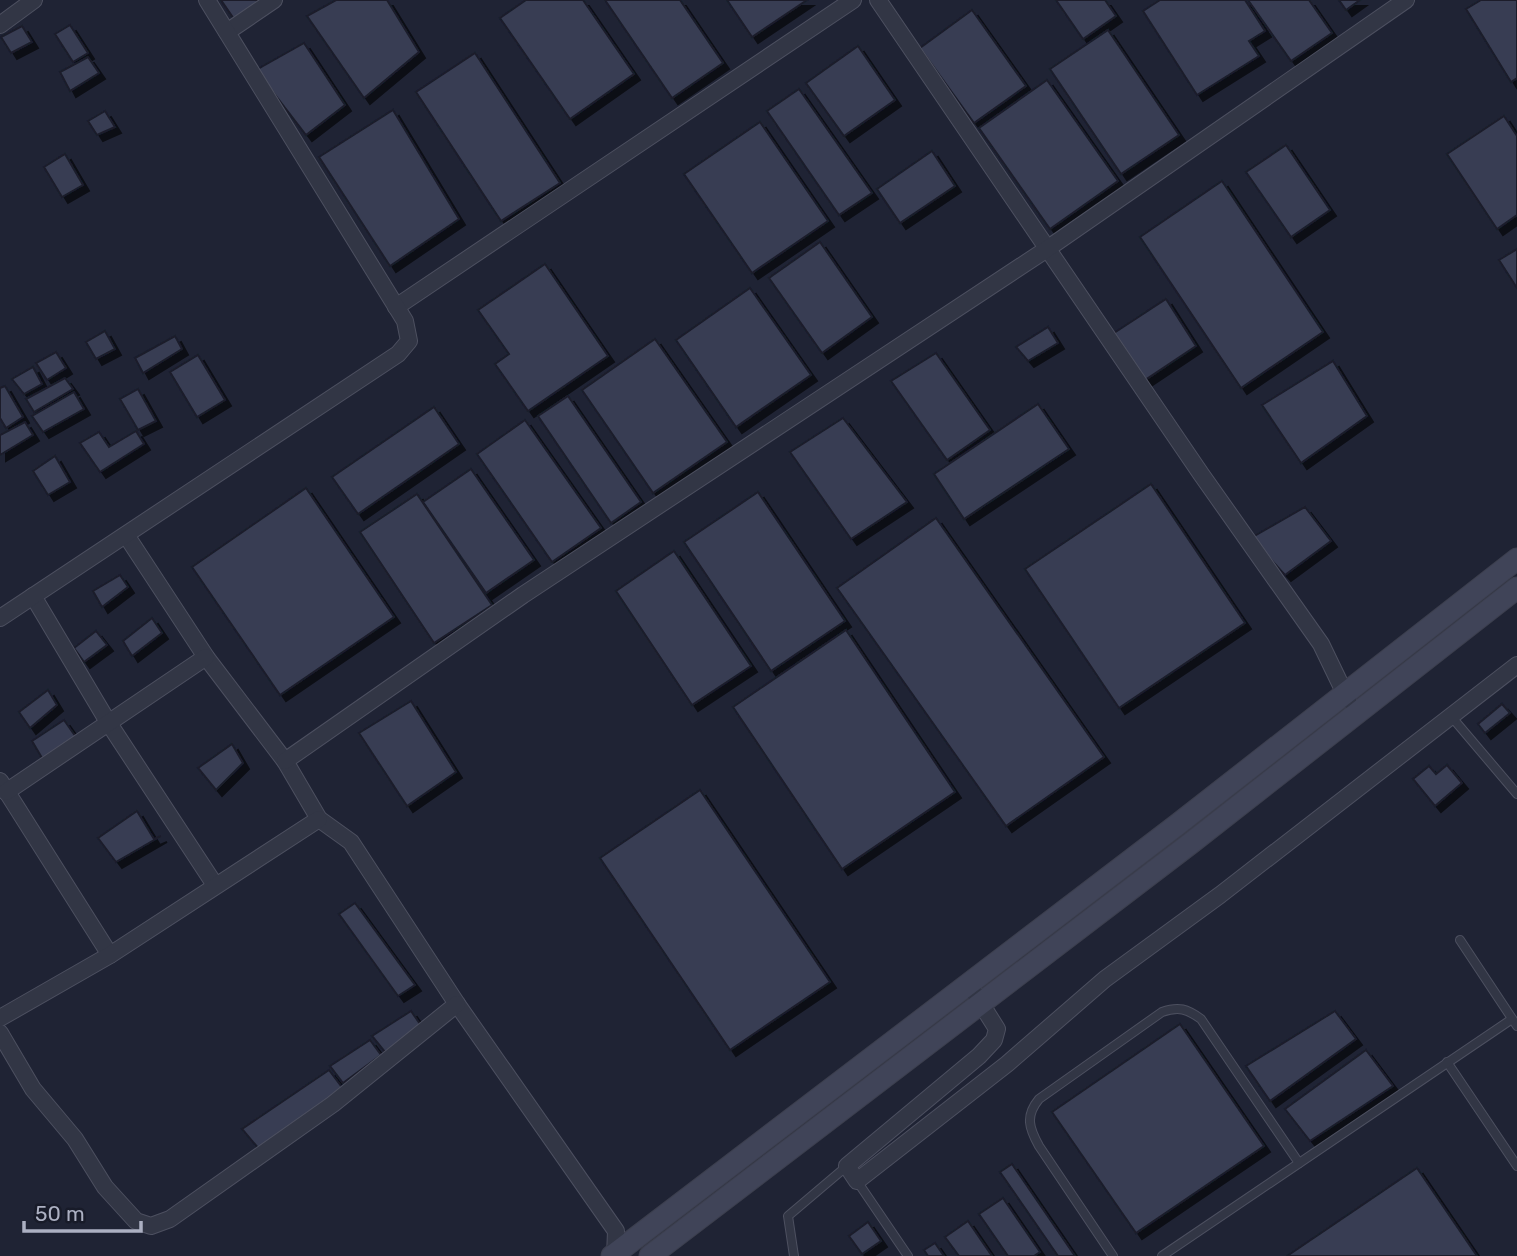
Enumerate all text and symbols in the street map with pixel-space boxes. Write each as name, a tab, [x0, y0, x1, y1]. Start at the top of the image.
scale bar	[24, 1190, 142, 1234]
text: 50 m	[35, 1201, 85, 1226]

